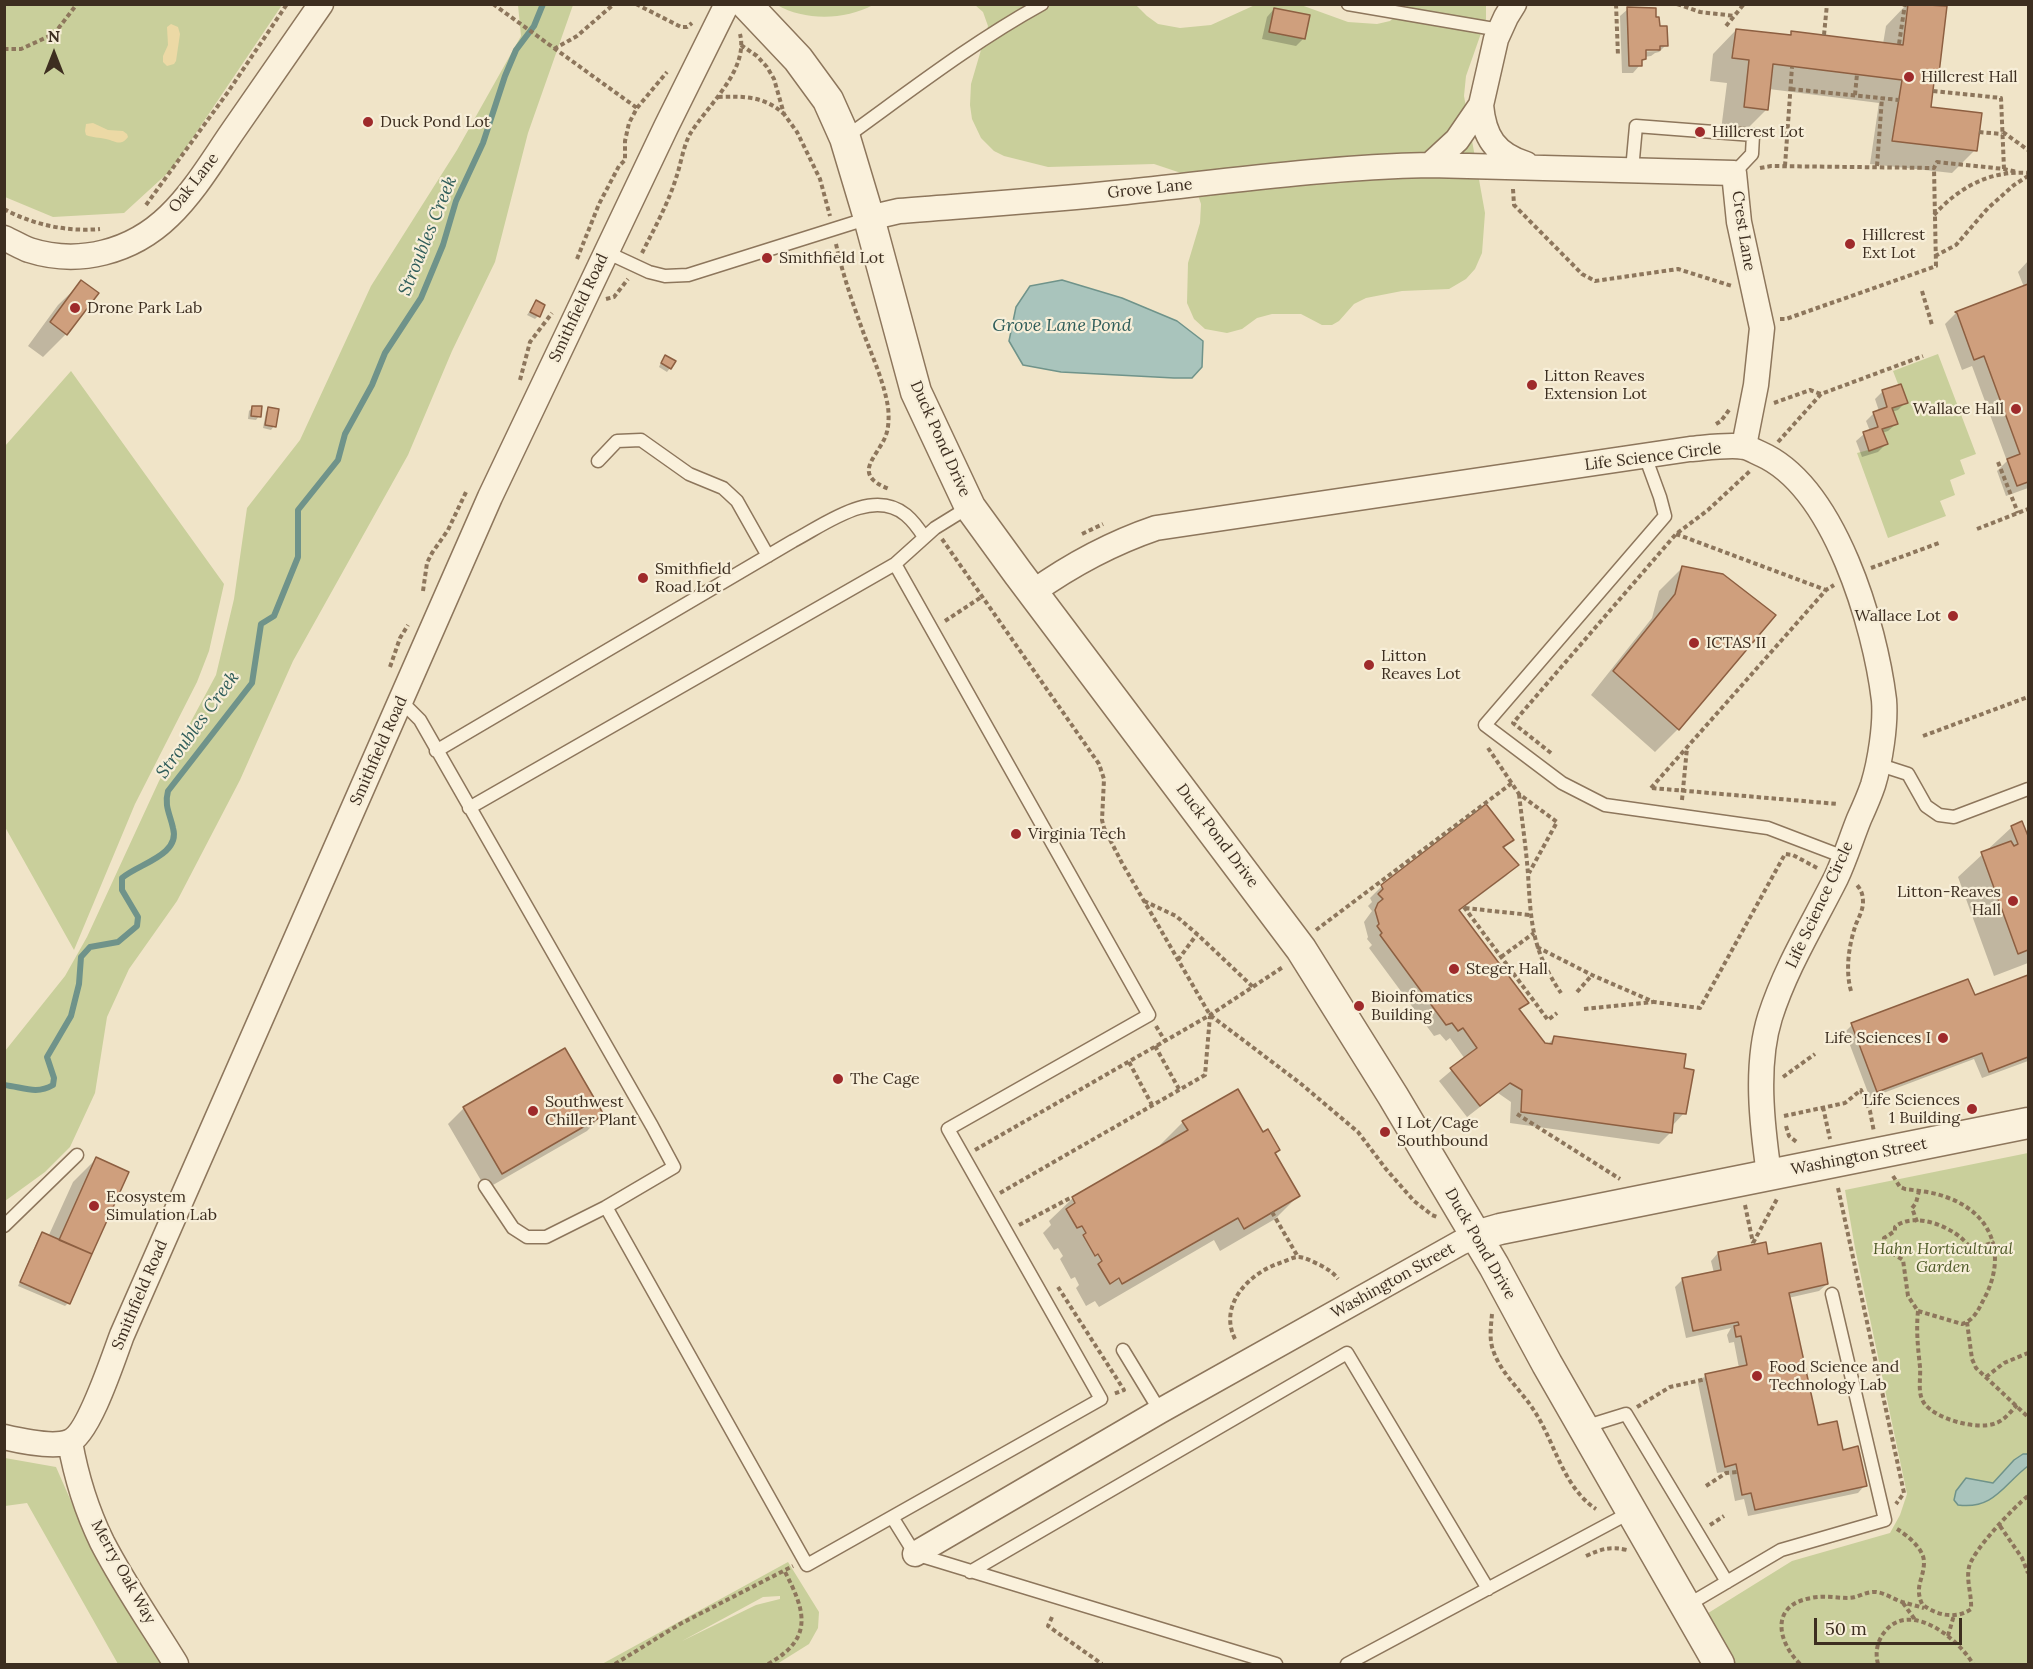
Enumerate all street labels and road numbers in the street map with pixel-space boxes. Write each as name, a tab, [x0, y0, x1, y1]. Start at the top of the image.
street label: Oak Lane	[165, 150, 223, 216]
street label: Grove Lane	[1107, 175, 1193, 203]
street label: Crest Lane	[1727, 190, 1759, 272]
street label: Smithfield Road	[545, 251, 613, 365]
street label: Duck Pond Drive	[906, 378, 974, 500]
street label: Life Science Circle	[1583, 439, 1723, 475]
street label: Smithfield Road	[346, 693, 412, 809]
street label: Duck Pond Drive	[1172, 780, 1262, 892]
street label: Life Science Circle	[1782, 839, 1858, 971]
street label: Washington Street	[1789, 1134, 1929, 1180]
street label: Duck Pond Drive	[1440, 1185, 1520, 1303]
street label: Smithfield Road	[108, 1237, 172, 1353]
street label: Washington Street	[1328, 1239, 1458, 1323]
street label: Merry Oak Way	[87, 1517, 159, 1627]

